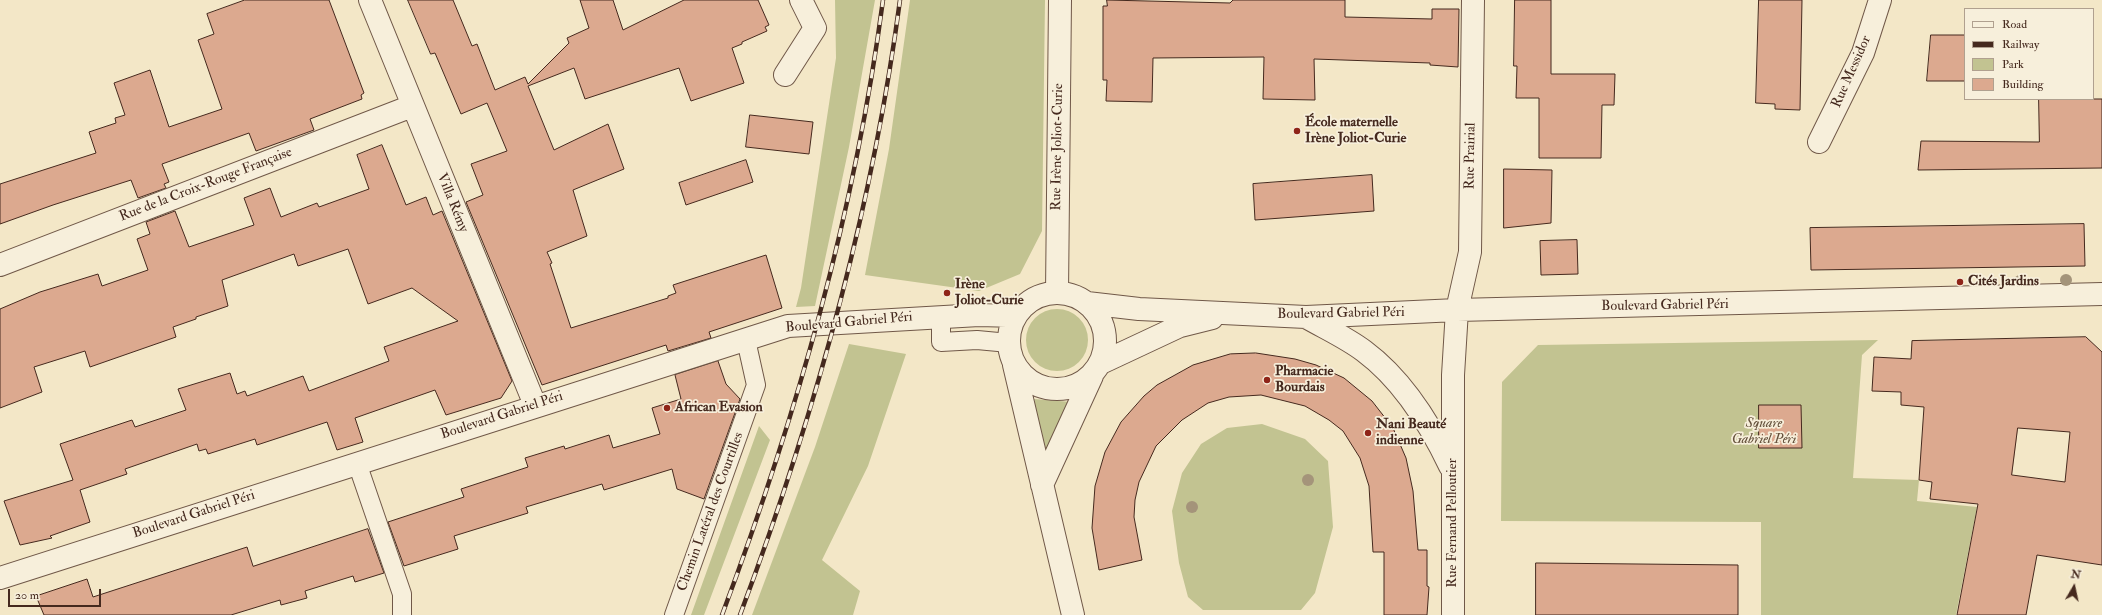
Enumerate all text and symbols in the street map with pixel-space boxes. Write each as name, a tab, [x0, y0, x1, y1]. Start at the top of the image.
legend	[1964, 8, 2094, 100]
text: Road	[2002, 17, 2027, 32]
street label: Rue Messidor	[1829, 33, 1875, 111]
text: Railway	[2002, 37, 2039, 52]
text: Park	[2002, 57, 2024, 72]
text: Building	[2002, 77, 2043, 92]
street label: Rue Irène Joliot-Curie	[1048, 83, 1068, 211]
place label: École maternelle Irène Joliot-Curie	[1305, 115, 1406, 148]
street label: Rue Prairial	[1462, 122, 1480, 190]
marker: École maternelle Irène Joliot-Curie	[1292, 126, 1302, 136]
street label: Rue de la Croix-Rouge Française	[117, 144, 295, 226]
street label: Villa Rémy	[433, 171, 471, 235]
place label: Cités Jardins	[1968, 274, 2039, 290]
place label: Irène Joliot-Curie	[955, 277, 1024, 310]
marker: Cités Jardins	[1955, 277, 1965, 287]
marker: Irène Joliot-Curie	[942, 288, 952, 298]
street label: Boulevard Gabriel Péri	[1601, 296, 1729, 316]
street label: Boulevard Gabriel Péri	[1277, 304, 1405, 324]
street label: Boulevard Gabriel Péri	[785, 309, 913, 337]
place label: Pharmacie Bourdais	[1275, 364, 1333, 396]
marker: Pharmacie Bourdais	[1262, 375, 1272, 385]
street label: Boulevard Gabriel Péri	[439, 388, 565, 444]
place label: African Evasion	[675, 400, 763, 416]
marker: African Evasion	[662, 403, 672, 413]
park label: Square Gabriel Péri	[1732, 416, 1796, 448]
place label: Nani Beauté indienne	[1376, 417, 1446, 450]
marker: Nani Beauté indienne	[1363, 428, 1373, 438]
street label: Chemin Latéral des Courtilles	[674, 430, 748, 594]
street label: Rue Fernand Pelloutier	[1445, 458, 1461, 588]
street label: Boulevard Gabriel Péri	[131, 487, 257, 543]
north arrow	[2054, 567, 2094, 607]
text: N	[2070, 567, 2082, 582]
scale bar	[10, 581, 103, 607]
text: 20 m	[15, 588, 39, 603]

